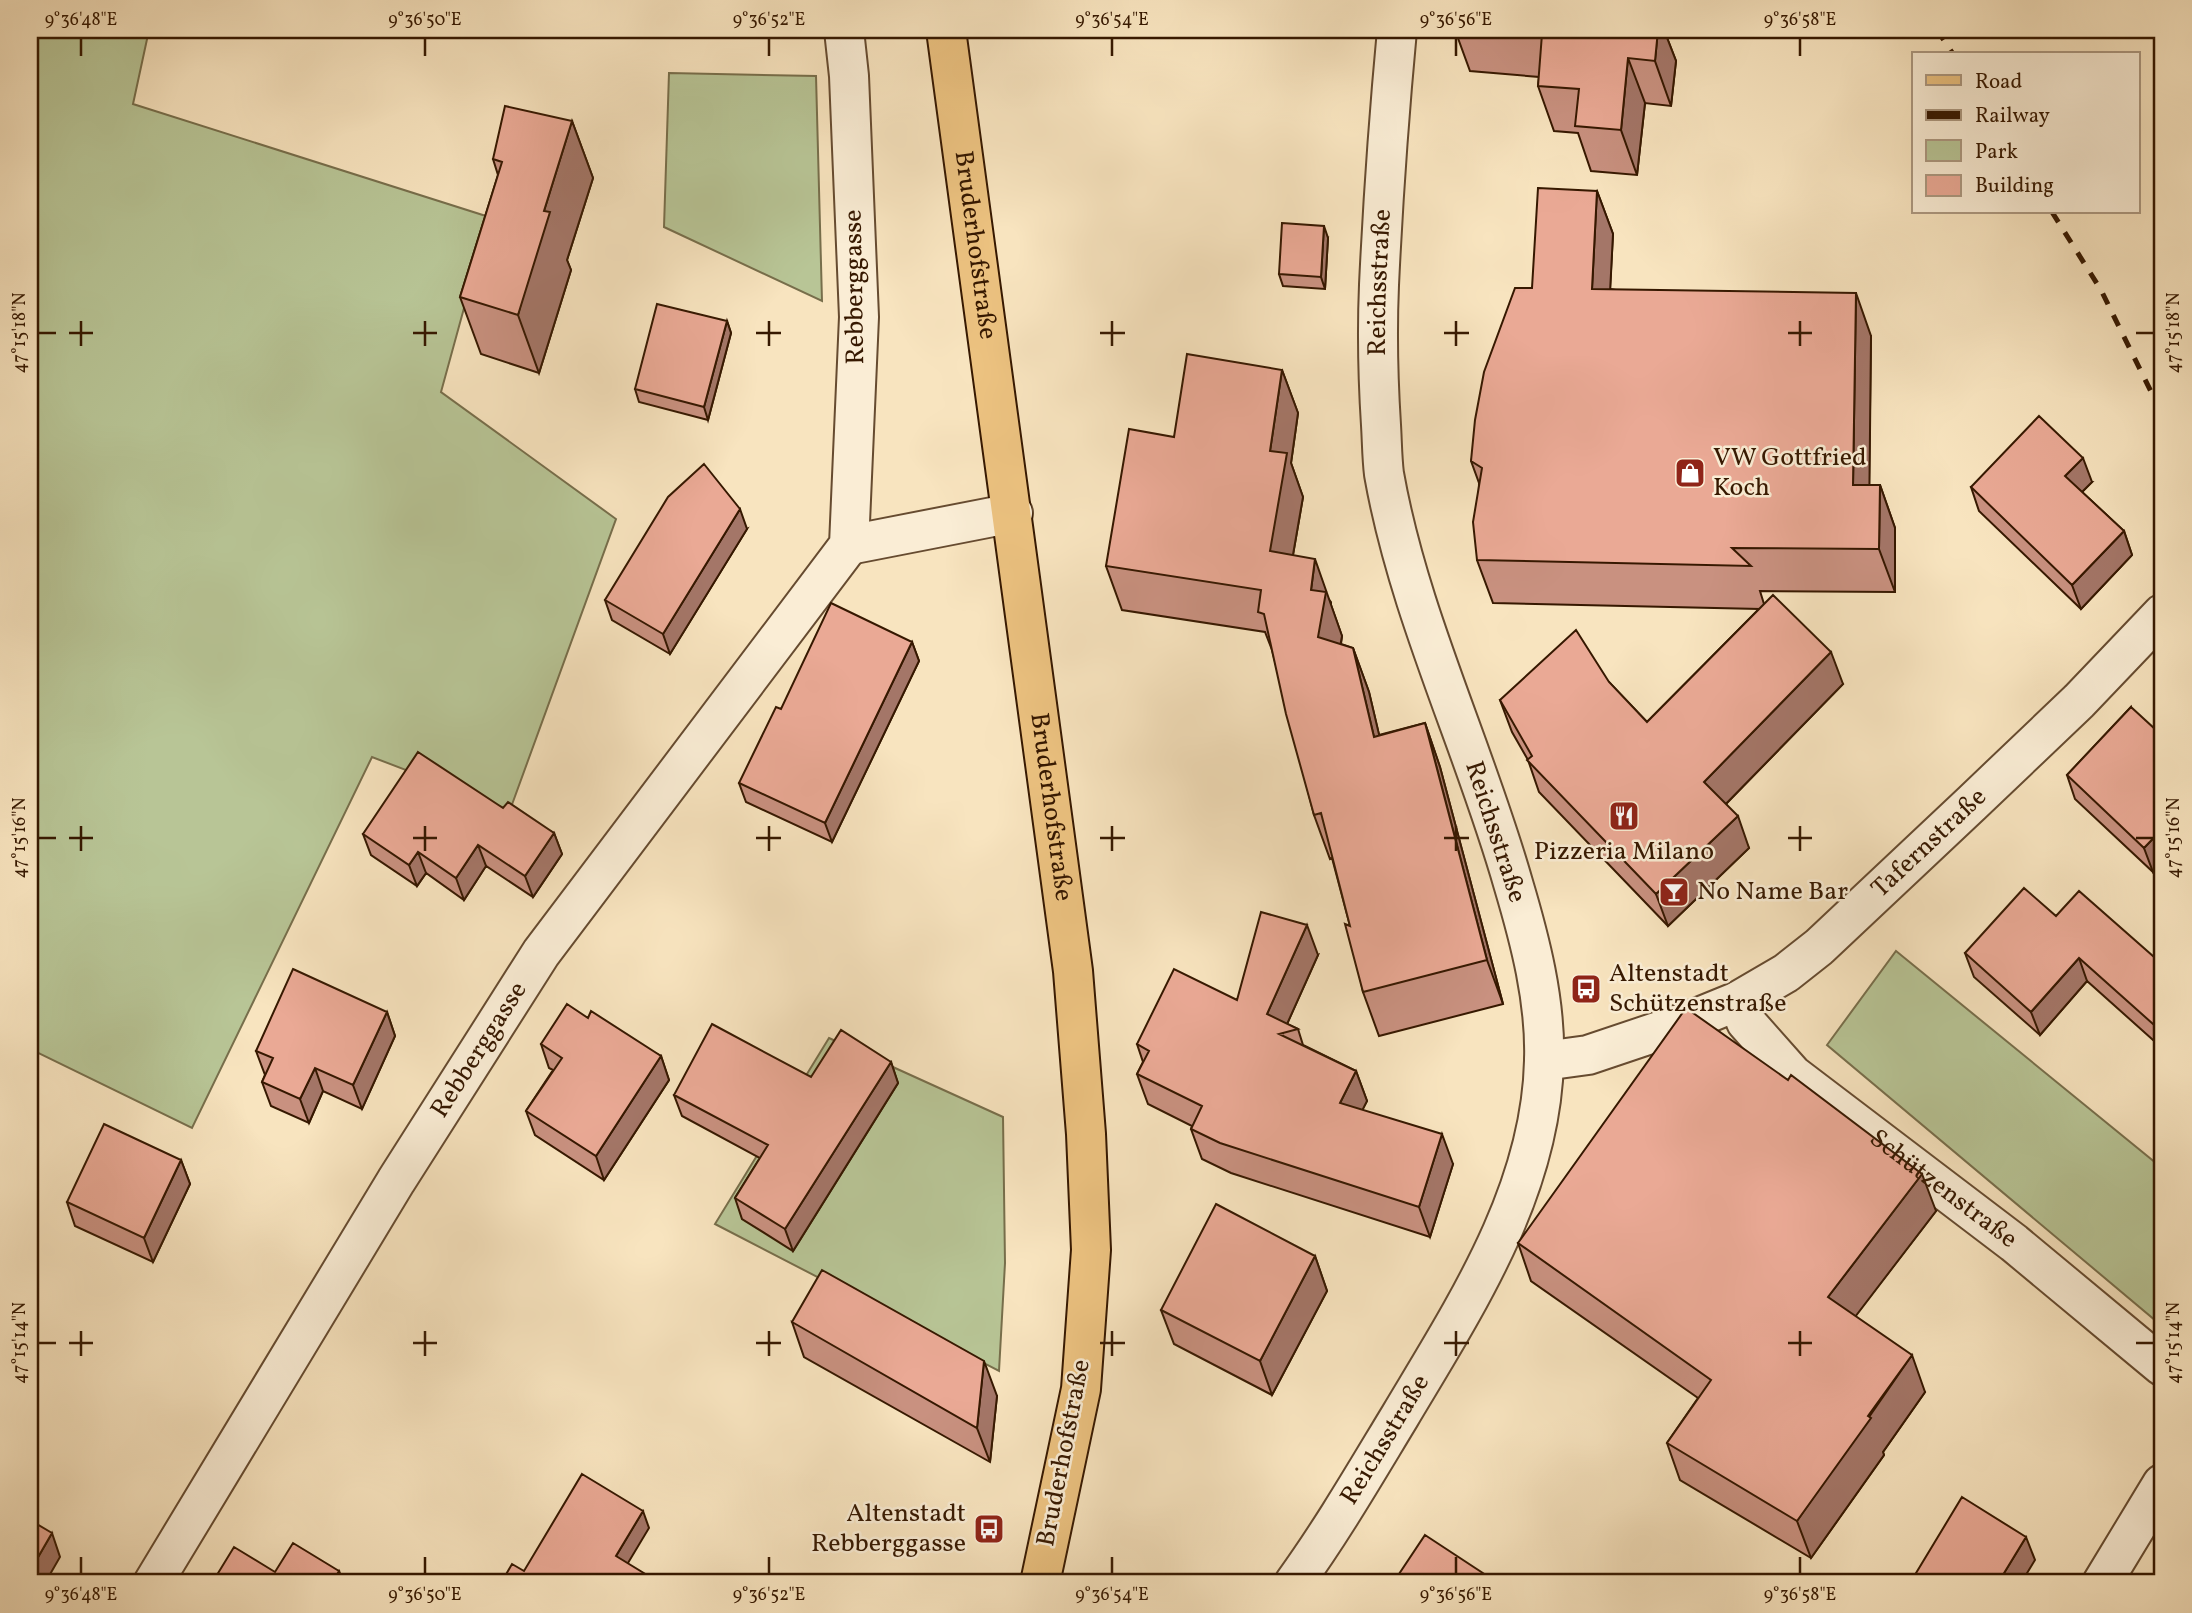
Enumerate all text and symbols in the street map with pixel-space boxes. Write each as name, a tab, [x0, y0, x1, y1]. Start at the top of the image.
text: 9°36'48"E	[45, 8, 118, 33]
text: 9°36'50"E	[388, 8, 462, 33]
text: 9°36'52"E	[733, 8, 805, 33]
text: 9°36'54"E	[1075, 8, 1149, 33]
text: 9°36'56"E	[1420, 8, 1492, 33]
text: 9°36'58"E	[1764, 8, 1836, 33]
legend	[1912, 52, 2140, 214]
text: Road	[1975, 68, 2022, 97]
text: Railway	[1975, 102, 2051, 131]
text: Park	[1975, 138, 2018, 167]
street label: Bruderhofstraße	[944, 149, 1006, 342]
text: Building	[1975, 172, 2054, 201]
street label: Reichsstraße	[1360, 208, 1401, 356]
street label: Rebberggasse	[836, 209, 874, 365]
text: 47°15'18"N	[8, 292, 33, 374]
text: 47°15'18"N	[2162, 292, 2187, 374]
place label: VW Gottfried Koch	[1713, 440, 1867, 506]
shop icon: VW Gottfried Koch	[1673, 456, 1707, 490]
street label: Bruderhofstraße	[1020, 710, 1081, 903]
street label: Reichsstraße	[1455, 757, 1535, 907]
street label: Tafernstraße	[1864, 780, 1995, 906]
text: 47°15'16"N	[8, 797, 33, 879]
text: 47°15'16"N	[2162, 797, 2187, 879]
restaurant icon: Pizzeria Milano	[1607, 799, 1641, 833]
place label: Pizzeria Milano	[1534, 834, 1714, 870]
place label: No Name Bar	[1697, 874, 1848, 910]
bar icon: No Name Bar	[1657, 875, 1691, 909]
place label: Altenstadt Schützenstraße	[1609, 956, 1786, 1022]
bus stop icon: Altenstadt Schützenstraße	[1569, 972, 1603, 1006]
street label: Rebberggasse	[422, 975, 536, 1125]
street label: Schützenstraße	[1862, 1121, 2025, 1257]
text: 47°15'14"N	[8, 1302, 33, 1384]
text: 47°15'14"N	[2162, 1302, 2187, 1384]
street label: Bruderhofstraße	[1028, 1356, 1100, 1550]
street label: Reichsstraße	[1332, 1368, 1439, 1512]
place label: Altenstadt Rebberggasse	[811, 1496, 966, 1562]
bus stop icon: Altenstadt Rebberggasse	[972, 1512, 1006, 1546]
text: 9°36'48"E	[45, 1583, 118, 1608]
text: 9°36'50"E	[388, 1583, 462, 1608]
text: 9°36'52"E	[733, 1583, 805, 1608]
text: 9°36'54"E	[1075, 1583, 1149, 1608]
text: 9°36'56"E	[1420, 1583, 1492, 1608]
text: 9°36'58"E	[1764, 1583, 1836, 1608]

